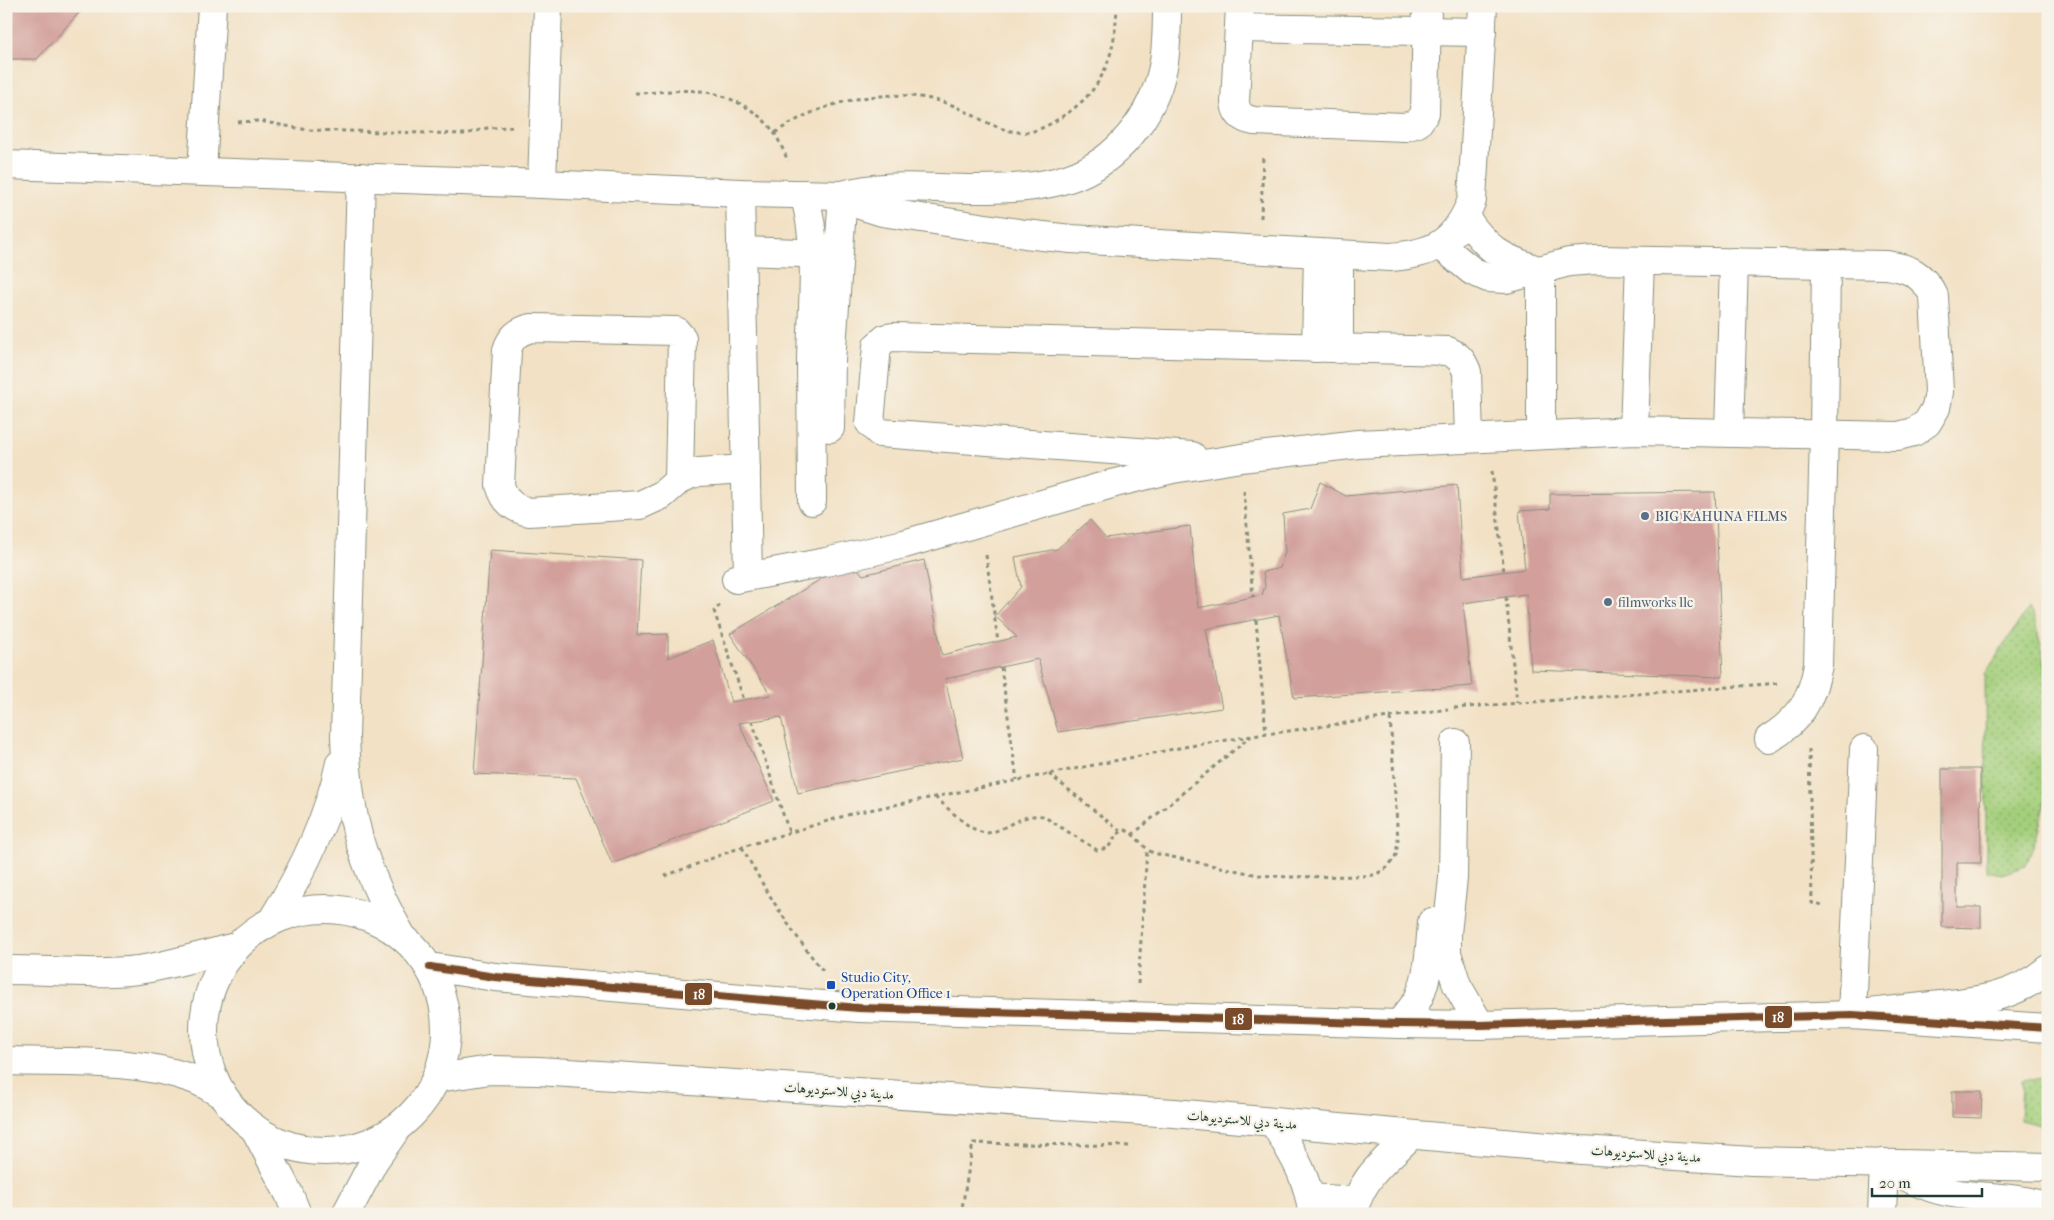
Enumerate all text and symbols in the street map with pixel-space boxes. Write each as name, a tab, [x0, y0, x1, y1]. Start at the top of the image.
place label: BIG KAHUNA FILMS	[1655, 508, 1787, 525]
marker: BIG KAHUNA FILMS	[1639, 510, 1651, 522]
place label: filmworks llc	[1618, 594, 1693, 611]
marker: filmworks llc	[1602, 596, 1614, 608]
place label: Studio City, Operation Office 1	[841, 969, 951, 1002]
marker: Studio City, Operation Office 1	[825, 979, 837, 991]
line badge: 18	[684, 982, 713, 1006]
text: 18	[693, 986, 705, 1003]
unlabelled marker	[827, 1001, 837, 1011]
line badge: 18	[1764, 1005, 1793, 1029]
line badge: 18	[1224, 1007, 1253, 1031]
text: 18	[1772, 1009, 1784, 1026]
text: 18	[1232, 1011, 1244, 1028]
street label: مدينة دبي للاستوديوهات	[783, 1079, 895, 1106]
street label: مدينة دبي للاستوديوهات	[1186, 1107, 1298, 1136]
street label: مدينة دبي للاستوديوهات	[1590, 1142, 1702, 1169]
scale bar	[1872, 1165, 1982, 1197]
text: 20 m	[1879, 1174, 1911, 1192]

